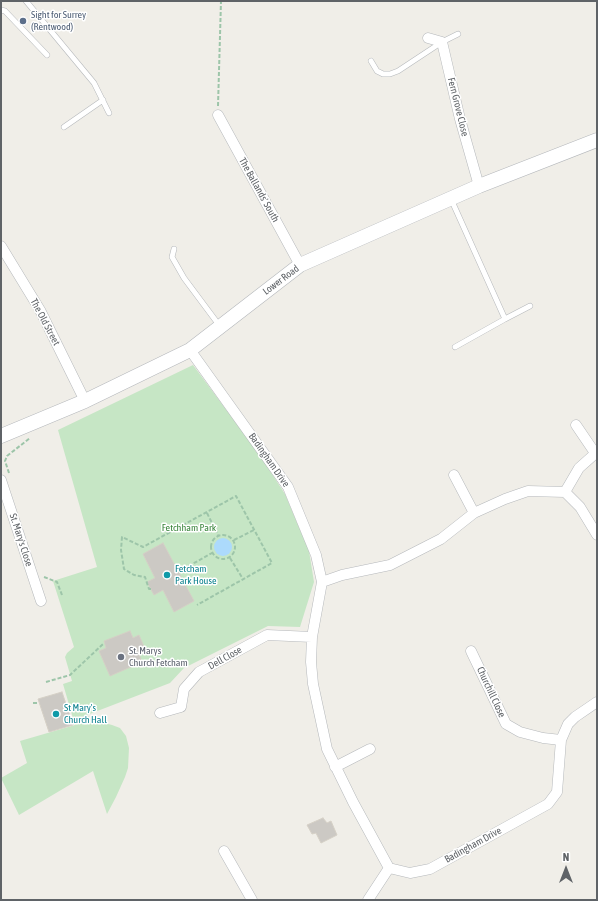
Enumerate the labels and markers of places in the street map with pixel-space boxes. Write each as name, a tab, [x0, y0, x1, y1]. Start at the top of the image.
place label: Sight for Surrey (Rentwood)	[31, 9, 86, 32]
marker: Sight for Surrey (Rentwood)	[18, 16, 28, 26]
place label: Fetcham Park House	[175, 563, 216, 586]
marker: Fetcham Park House	[162, 570, 172, 580]
place label: St. Marys Church Fetcham	[129, 645, 188, 668]
marker: St. Marys Church Fetcham	[116, 652, 126, 662]
place label: St Mary's Church Hall	[64, 702, 107, 726]
marker: St Mary's Church Hall	[51, 709, 61, 719]

